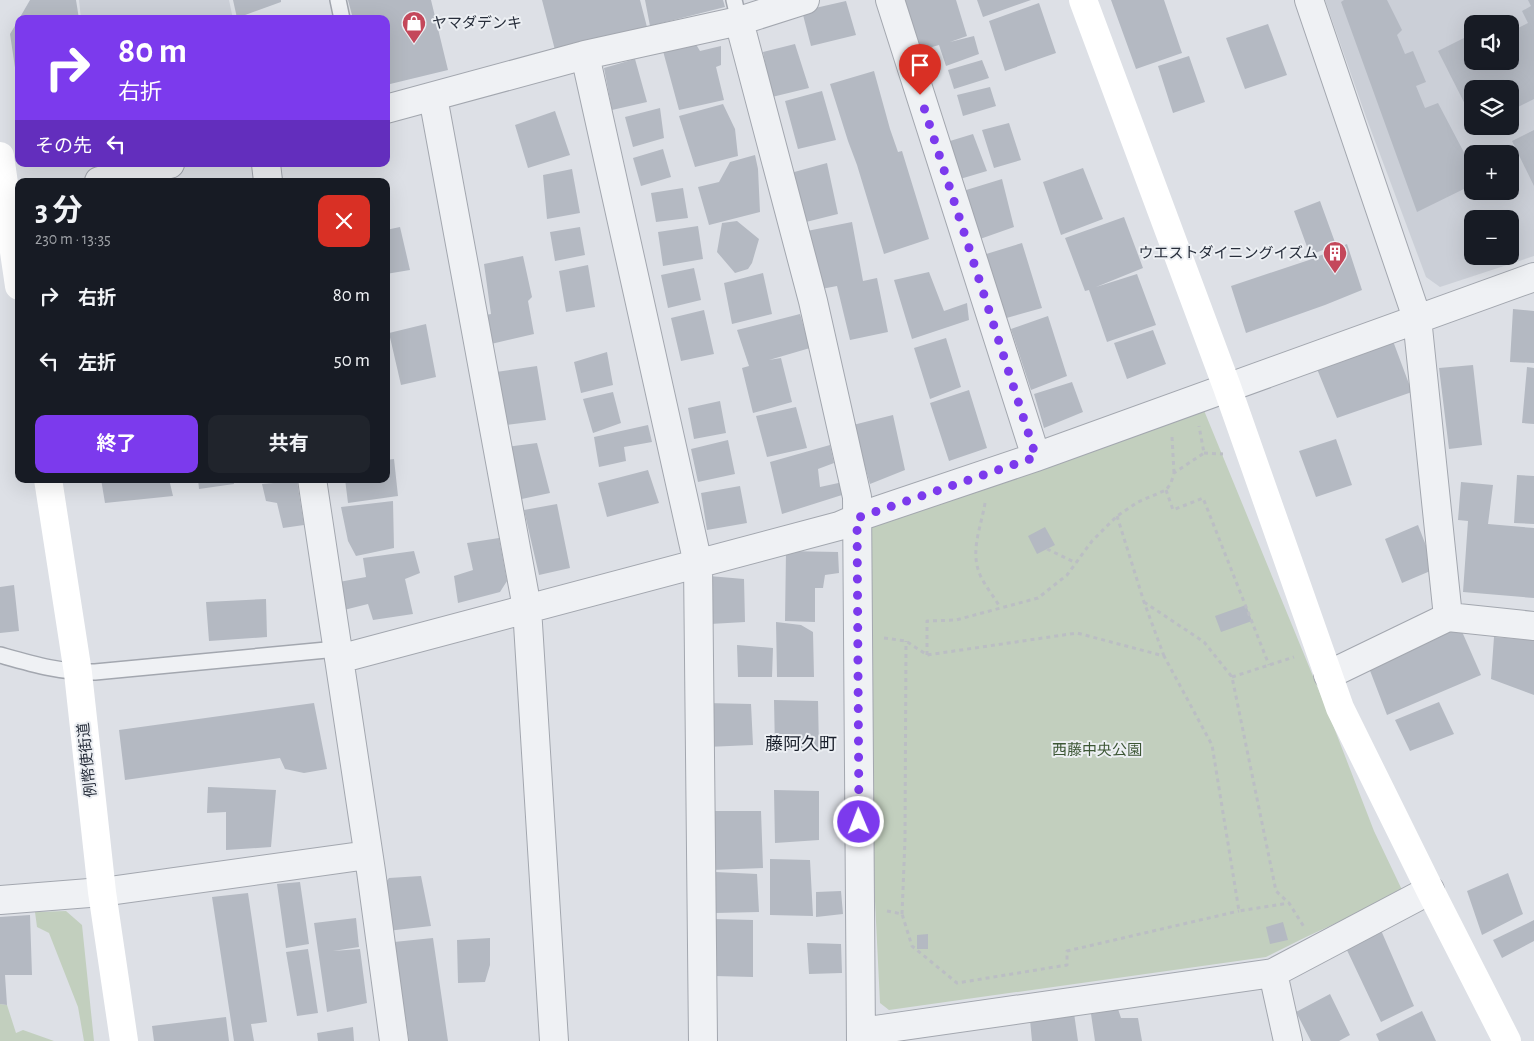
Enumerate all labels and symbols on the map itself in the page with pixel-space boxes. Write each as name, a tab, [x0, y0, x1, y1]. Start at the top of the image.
shop icon: ヤマダデンキ	[401, 10, 427, 44]
place label: ヤマダデンキ	[432, 15, 522, 31]
pin	[899, 44, 941, 95]
building icon: ウエストダイニングイズム	[1322, 240, 1348, 274]
place label: ウエストダイニングイズム	[1138, 245, 1318, 261]
street label: 例幣使街道	[74, 722, 99, 798]
district label: 藤阿久町	[765, 734, 837, 754]
park label: 西藤中央公園	[1052, 742, 1142, 758]
position arrow	[832, 795, 884, 847]

